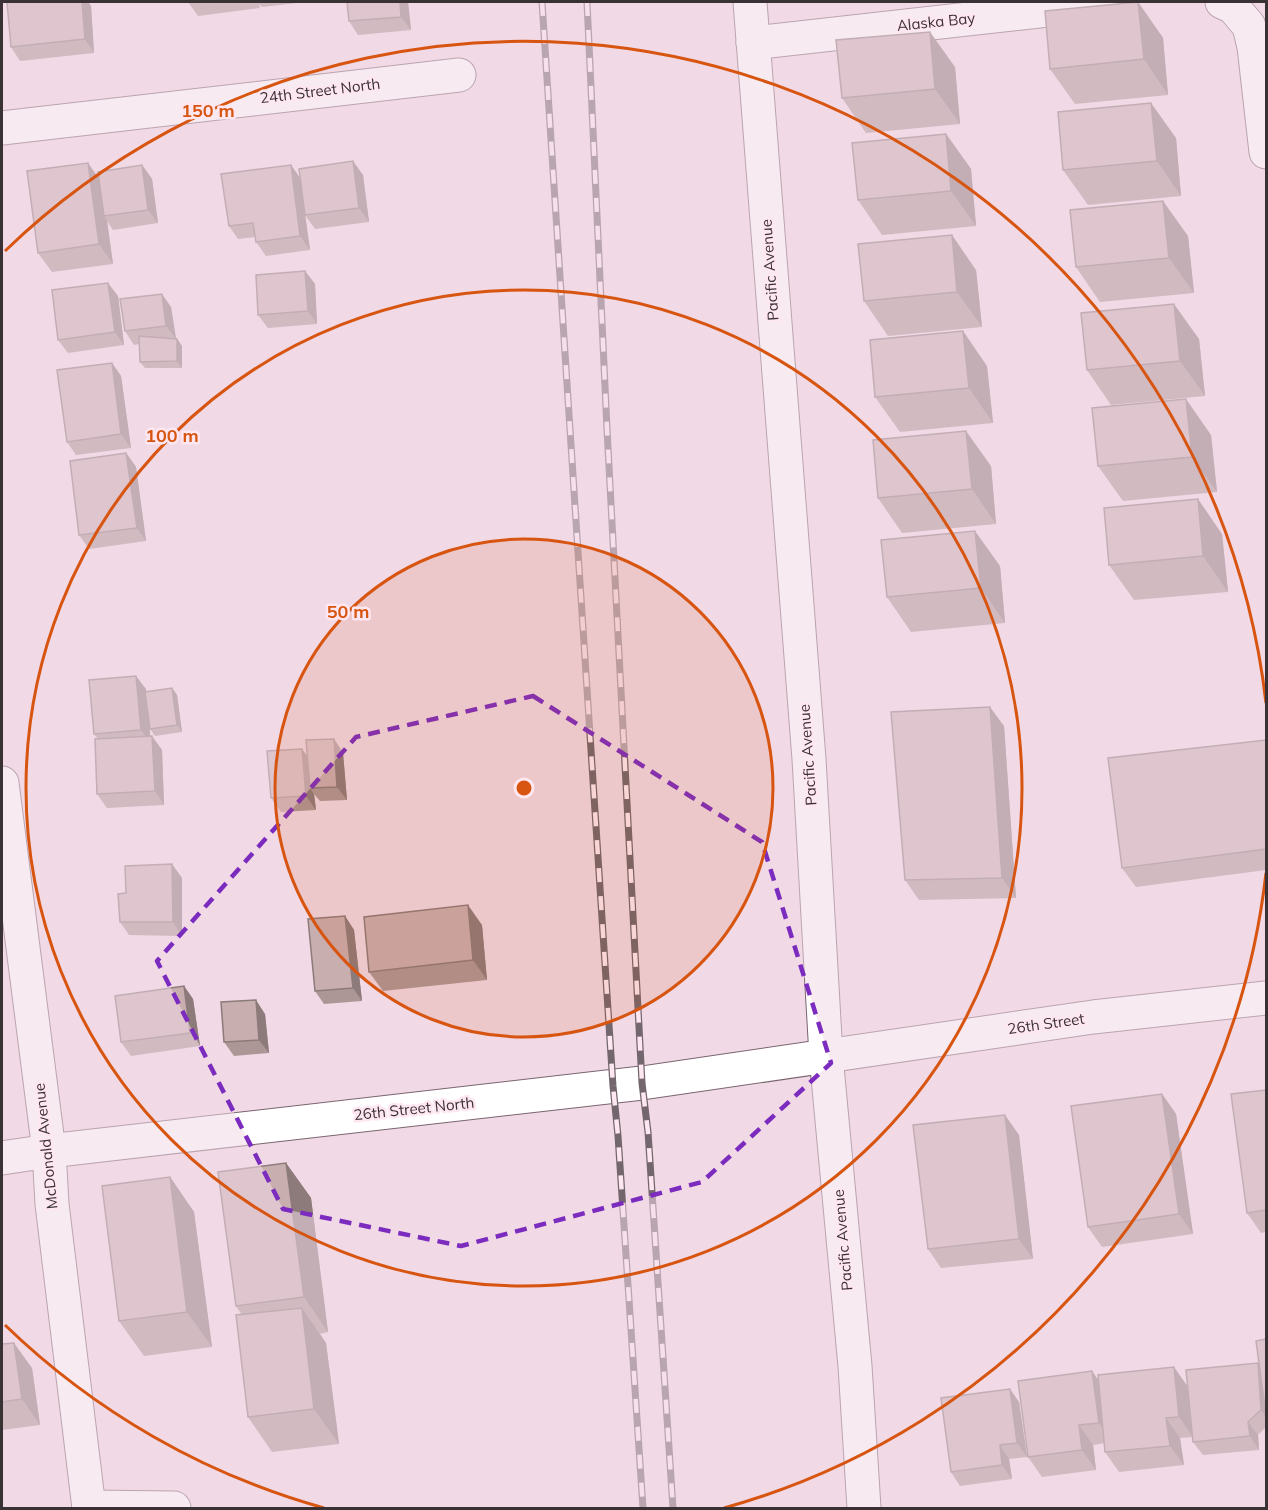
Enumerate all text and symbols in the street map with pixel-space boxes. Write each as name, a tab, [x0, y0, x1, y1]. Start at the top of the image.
street label: Alaska Bay	[896, 8, 976, 35]
street label: 24th Street North	[259, 74, 381, 107]
text: 150 m	[181, 99, 235, 122]
street label: Pacific Avenue	[756, 219, 783, 321]
text: 100 m	[145, 424, 199, 447]
text: 50 m	[327, 600, 369, 623]
street label: Pacific Avenue	[794, 704, 821, 806]
centre of rings	[514, 778, 534, 798]
street label: 26th Street	[1006, 1009, 1086, 1038]
street label: McDonald Avenue	[29, 1082, 62, 1210]
street label: 26th Street North	[353, 1093, 475, 1124]
street label: Pacific Avenue	[829, 1189, 856, 1291]

